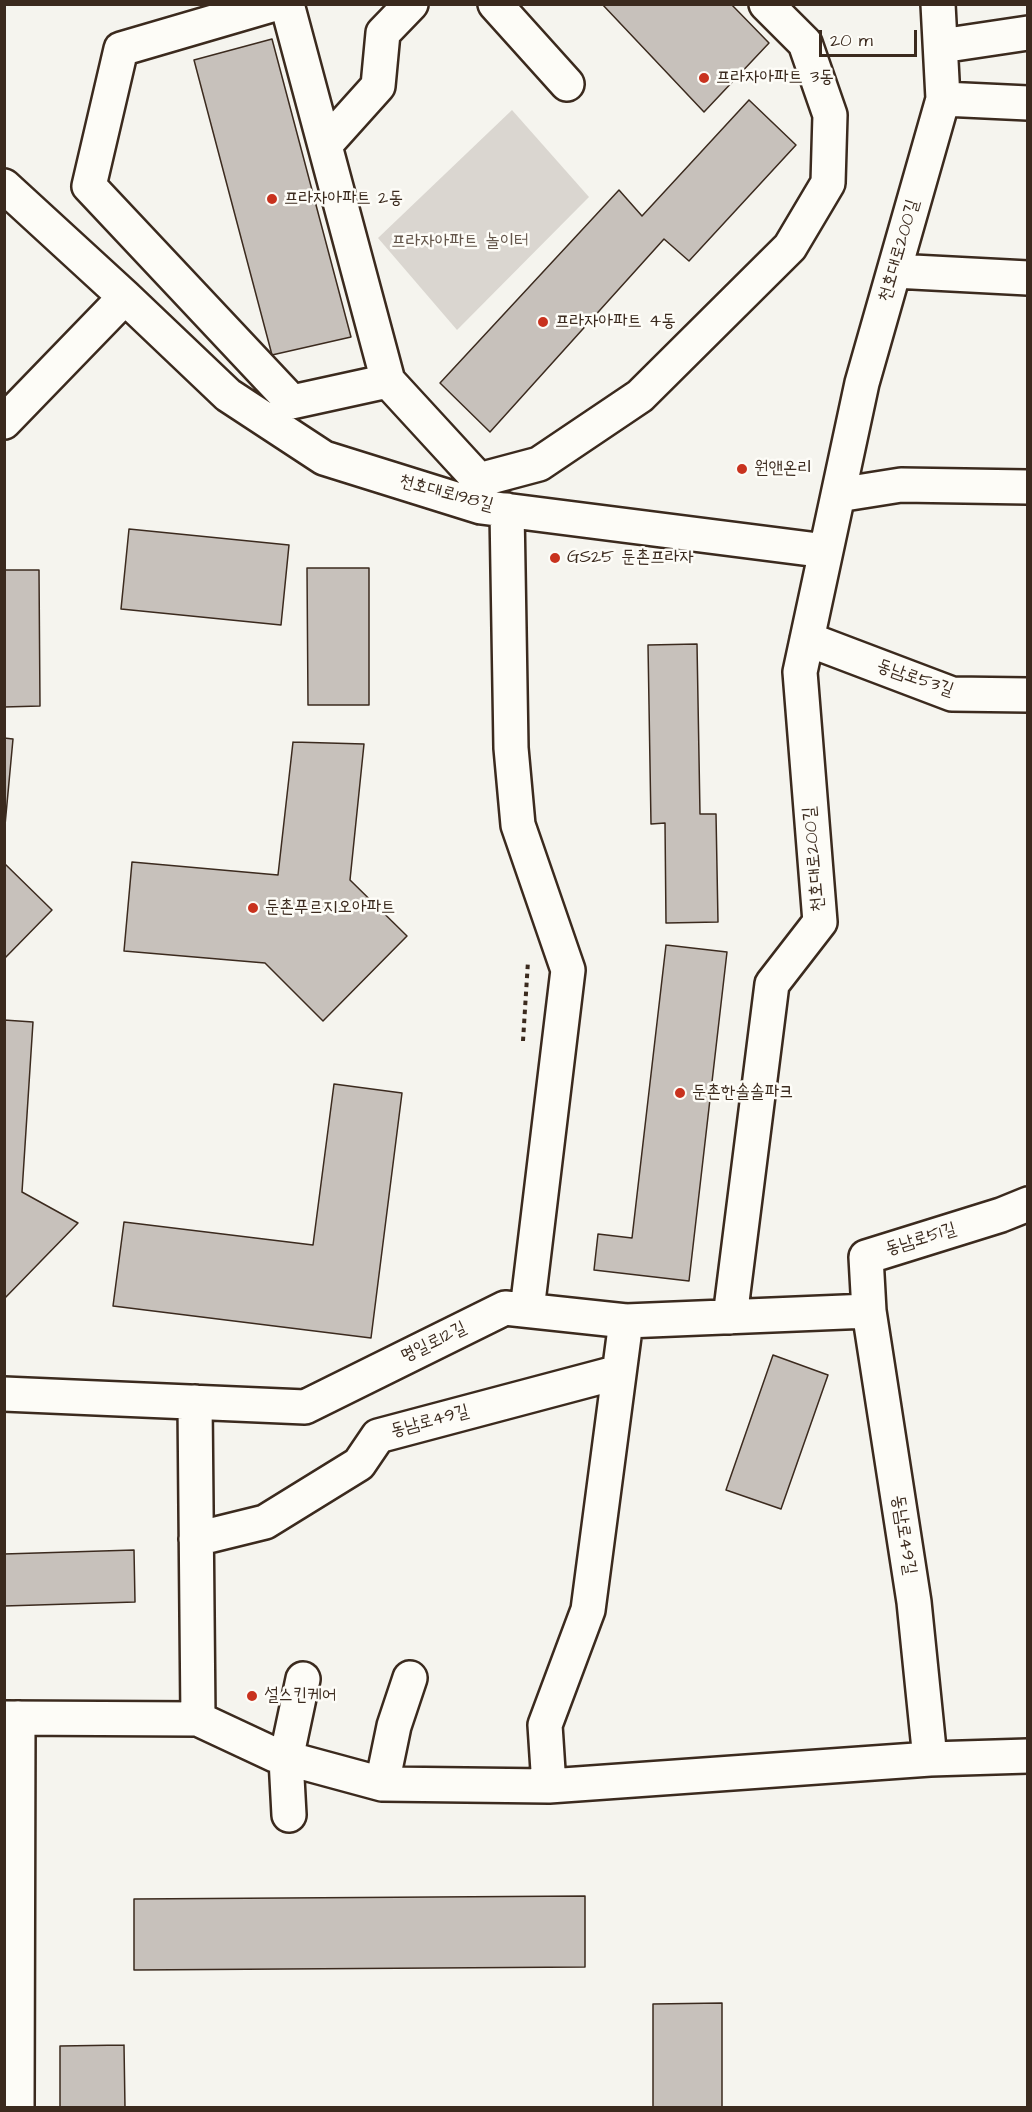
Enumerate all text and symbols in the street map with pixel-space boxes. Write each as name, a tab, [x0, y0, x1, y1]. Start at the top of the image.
scale bar	[822, 18, 920, 56]
text: 20 m	[830, 28, 873, 53]
place label: 프라자아파트 3동	[716, 67, 834, 89]
marker: 프라자아파트 3동	[697, 71, 711, 85]
place label: 프라자아파트 2동	[284, 188, 403, 210]
marker: 프라자아파트 2동	[265, 192, 279, 206]
street label: 천호대로200길	[875, 197, 925, 305]
park label: 프라자아파트 놀이터	[391, 231, 529, 253]
place label: 프라자아파트 4동	[555, 311, 676, 333]
marker: 프라자아파트 4동	[536, 315, 550, 329]
place label: 원앤온리	[754, 458, 812, 480]
marker: 원앤온리	[735, 462, 749, 476]
street label: 천호대로198길	[397, 471, 495, 517]
place label: GS25 둔촌프라자	[567, 547, 694, 569]
marker: GS25 둔촌프라자	[548, 551, 562, 565]
street label: 동남로53길	[874, 656, 956, 702]
street label: 천호대로200길	[800, 806, 830, 912]
place label: 둔촌푸르지오아파트	[265, 897, 395, 919]
marker: 둔촌푸르지오아파트	[246, 901, 260, 915]
place label: 둔촌한솔솔파크	[692, 1082, 793, 1104]
marker: 둔촌한솔솔파크	[673, 1086, 687, 1100]
street label: 동남로51길	[883, 1219, 959, 1261]
street label: 명일로12길	[398, 1318, 470, 1368]
street label: 동남로49길	[388, 1401, 472, 1443]
street label: 동남로49길	[886, 1494, 920, 1576]
place label: 설스킨케어	[264, 1685, 336, 1707]
marker: 설스킨케어	[245, 1689, 259, 1703]

